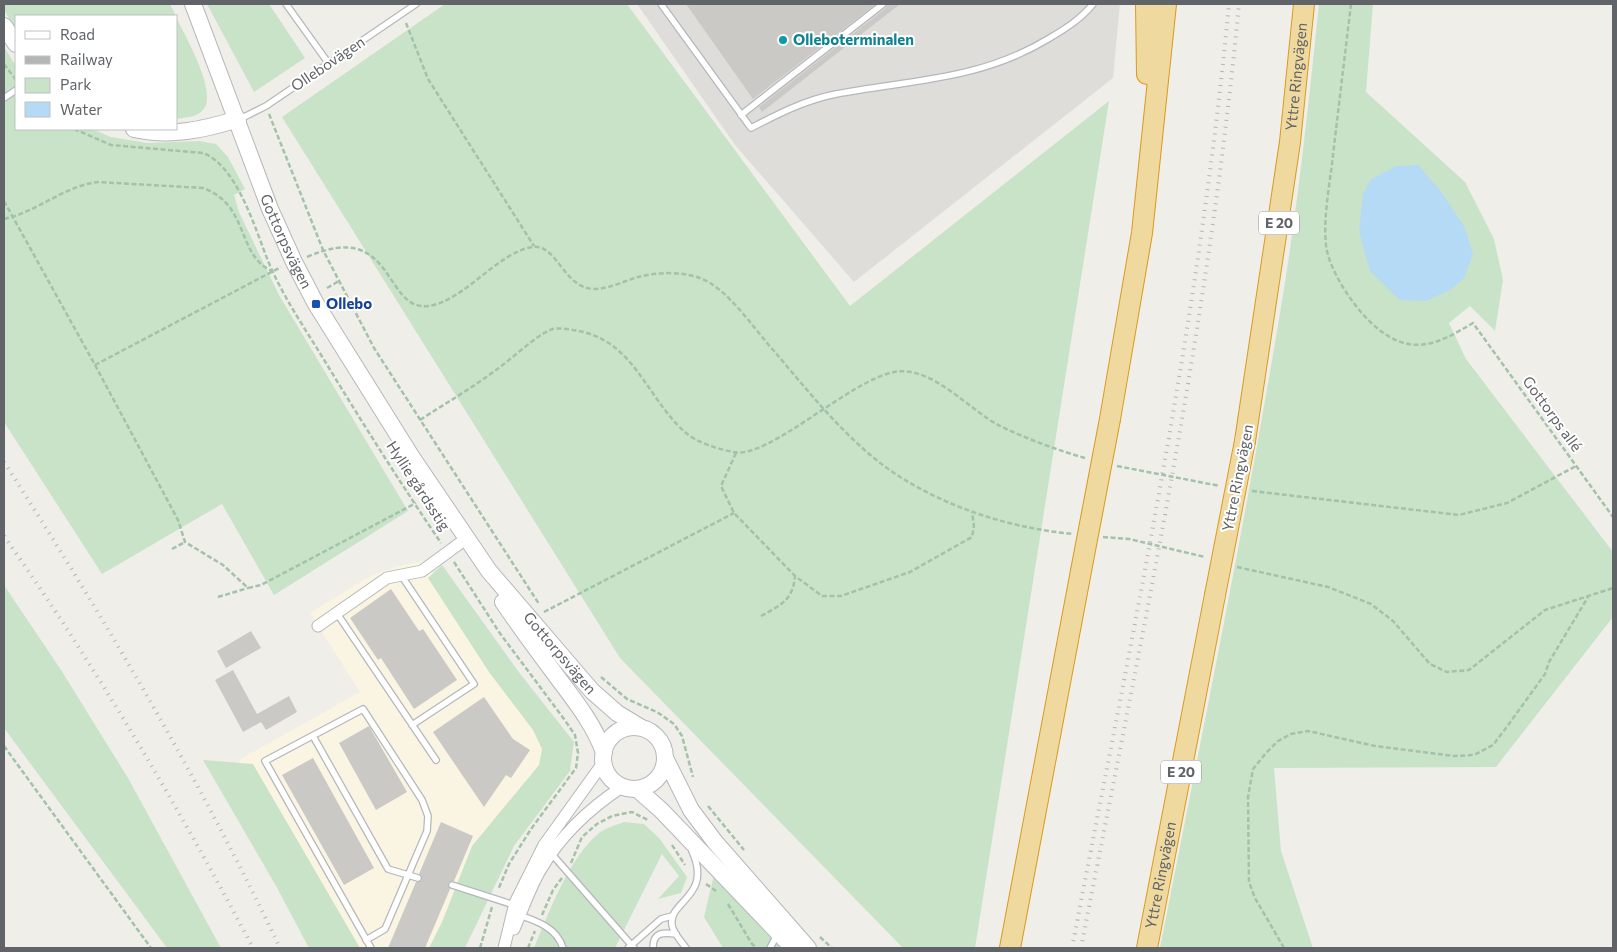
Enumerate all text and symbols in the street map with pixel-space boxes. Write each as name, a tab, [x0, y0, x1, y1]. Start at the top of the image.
legend	[15, 15, 178, 130]
street label: Yttre Ringvägen	[1281, 22, 1310, 132]
text: Road	[60, 25, 95, 43]
place label: Olleboterminalen	[793, 30, 914, 48]
street label: Ollebovägen	[287, 32, 368, 94]
marker: Olleboterminalen	[777, 34, 789, 46]
text: Railway	[60, 50, 113, 68]
text: Park	[60, 75, 91, 93]
text: Water	[60, 100, 102, 118]
street label: Gottorpsvägen	[257, 191, 316, 291]
road number: E 20	[1259, 212, 1299, 234]
place label: Ollebo	[326, 294, 372, 312]
marker: Ollebo	[310, 298, 322, 310]
street label: Gottorps allé	[1519, 372, 1586, 455]
street label: Yttre Ringvägen	[1218, 423, 1256, 533]
street label: Hyllie gårdsstig	[383, 437, 454, 534]
street label: Gottorpsvägen	[520, 608, 600, 697]
road number: E 20	[1161, 760, 1201, 784]
street label: Yttre Ringvägen	[1141, 820, 1179, 930]

